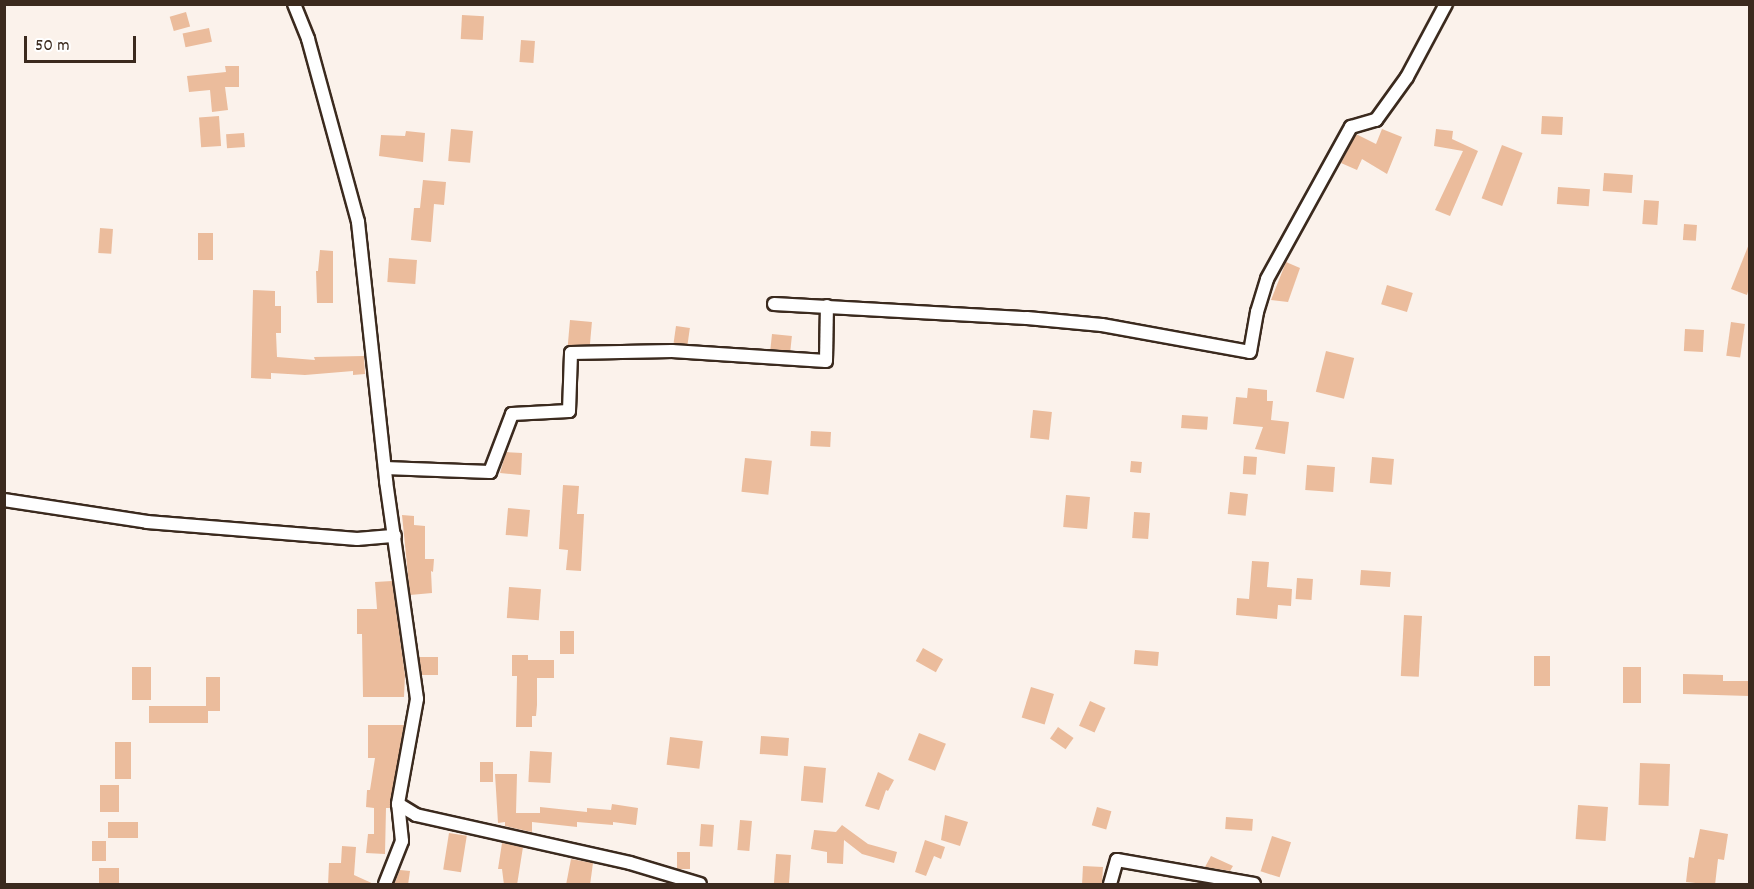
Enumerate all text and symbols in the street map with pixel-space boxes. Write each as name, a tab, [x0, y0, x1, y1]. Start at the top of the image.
scale bar	[27, 24, 140, 62]
text: 50 m	[35, 34, 70, 59]

